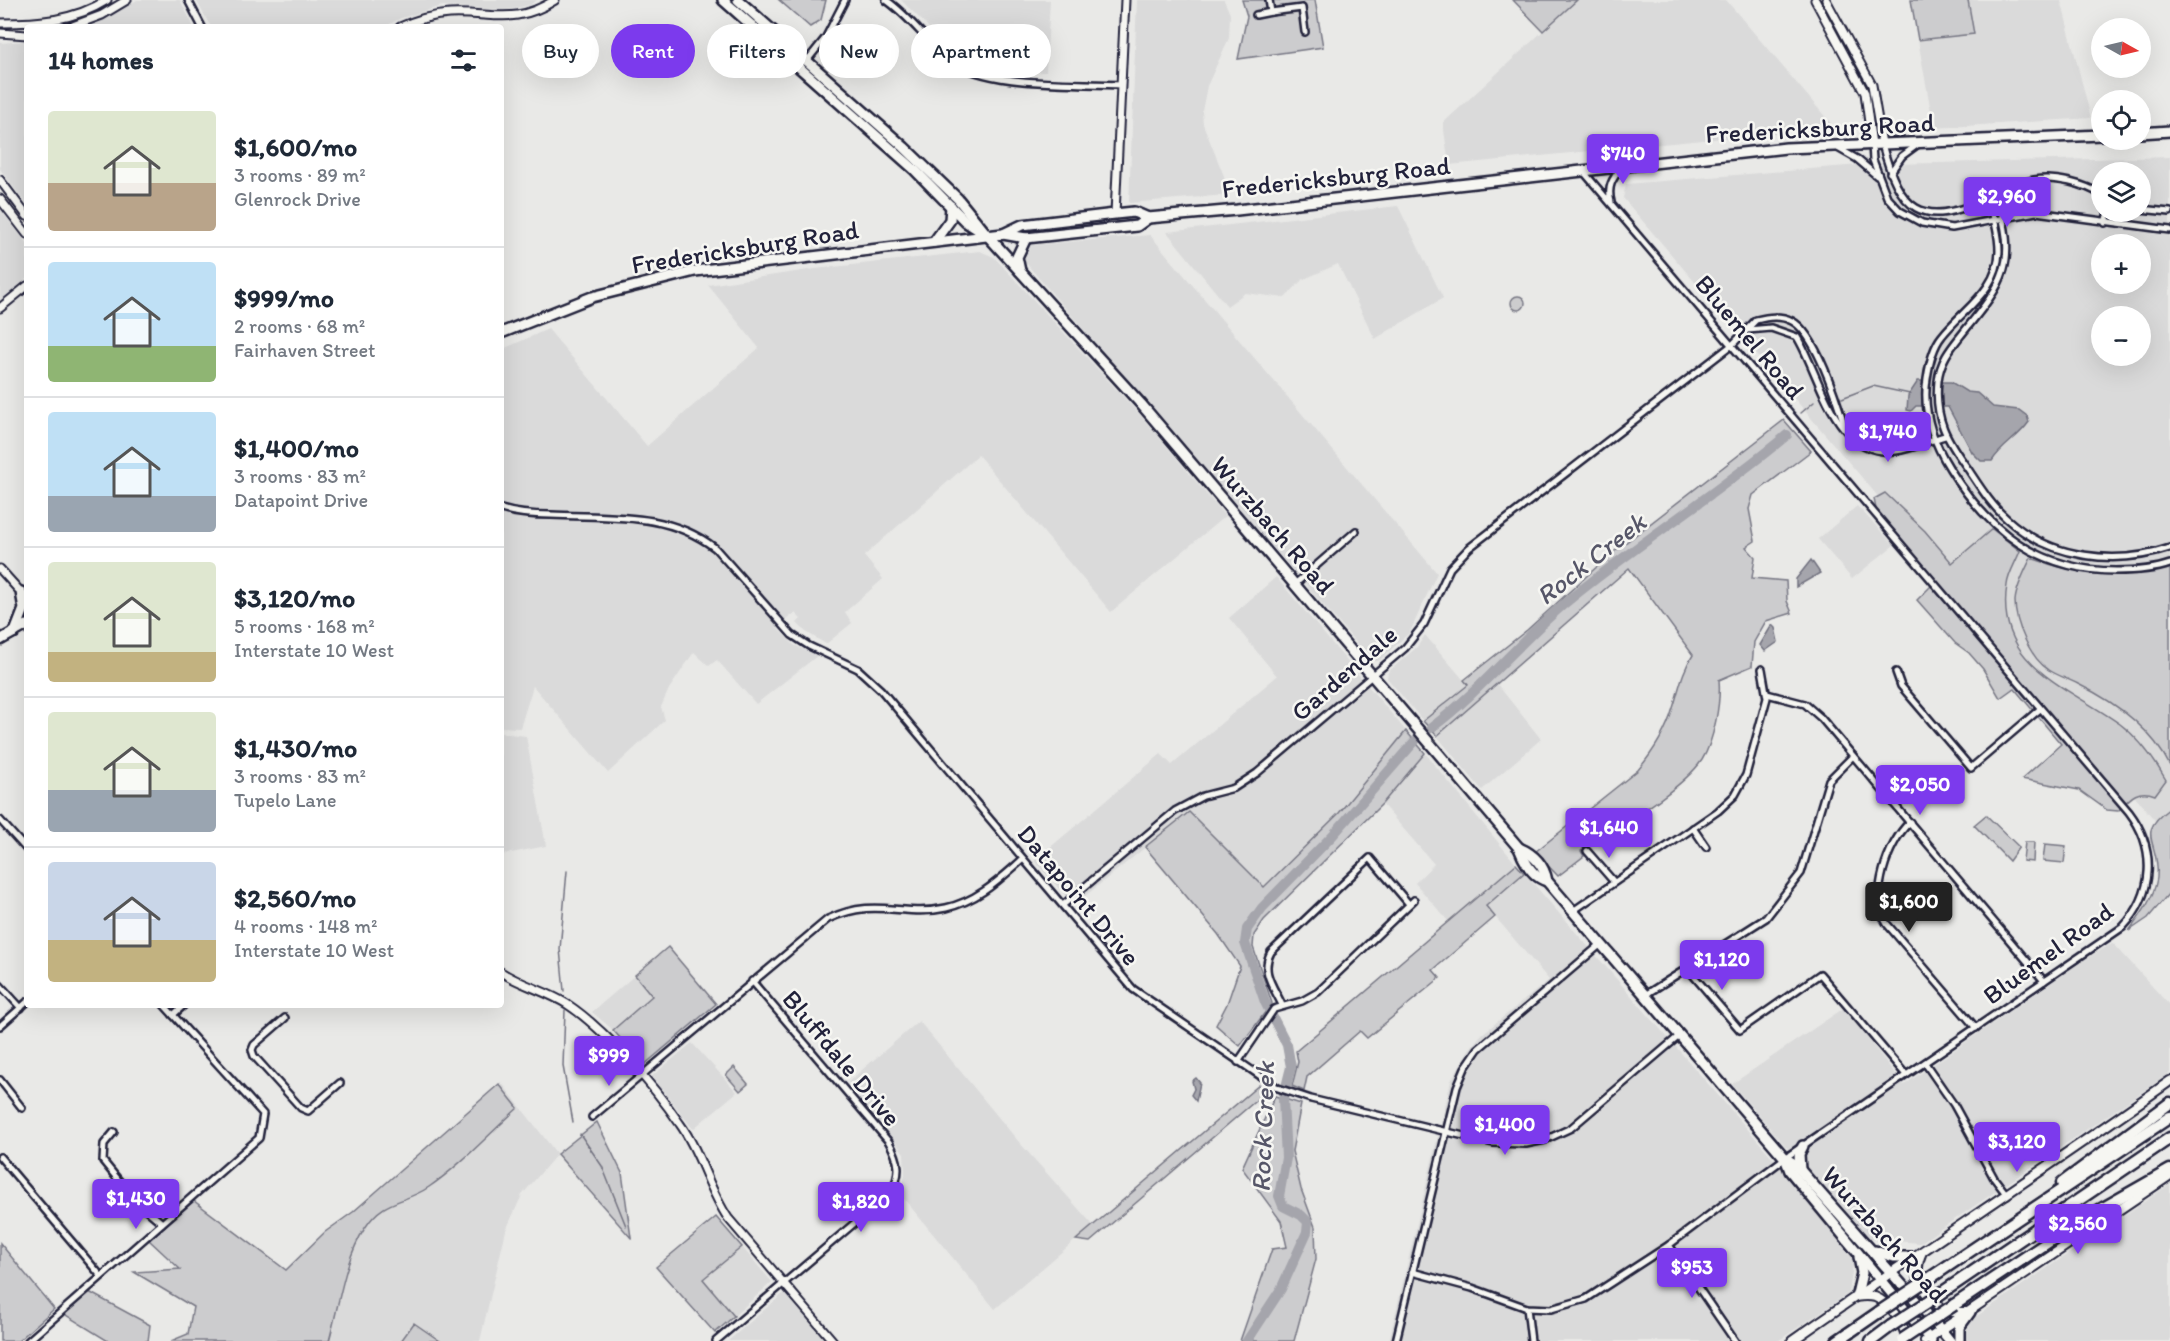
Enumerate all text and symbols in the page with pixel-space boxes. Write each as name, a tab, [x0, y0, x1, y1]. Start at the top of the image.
north arrow	[2091, 18, 2151, 78]
map controls	[2091, 18, 2151, 366]
chip: Buy	[522, 24, 599, 78]
chip: Rent	[611, 24, 695, 78]
chip: Filters	[707, 24, 807, 78]
chip: New	[819, 24, 899, 78]
chip: Apartment	[911, 24, 1051, 78]
text: 14 homes	[48, 44, 154, 76]
icon: filters	[447, 44, 480, 77]
button: locate	[2091, 90, 2151, 150]
street label: Fredericksburg Road	[1704, 106, 1936, 150]
text: $1,600/mo	[234, 131, 357, 163]
pin: $740	[1587, 134, 1659, 185]
icon: home	[96, 135, 168, 207]
text: $740	[1601, 141, 1645, 165]
street label: Fredericksburg Road	[1220, 149, 1453, 205]
button: layers	[2091, 162, 2151, 222]
text: 3 rooms · 89 m²	[234, 163, 366, 187]
pin: $2,960	[1958, 177, 2056, 228]
text: $2,960	[1978, 184, 2036, 208]
text: Glenrock Drive	[234, 187, 361, 211]
street label: Fredericksburg Road	[629, 213, 862, 281]
button: +	[2091, 234, 2151, 294]
street label: Bluemel Road	[1688, 268, 1812, 407]
text: $999/mo	[234, 282, 334, 314]
icon: home	[96, 286, 168, 358]
button: −	[2091, 306, 2151, 366]
text: 2 rooms · 68 m²	[234, 314, 365, 338]
text: Fairhaven Street	[234, 338, 376, 362]
pin: $1,740	[1839, 412, 1937, 463]
text: $1,740	[1859, 419, 1917, 443]
text: $1,400/mo	[234, 432, 359, 464]
icon: home	[96, 436, 168, 508]
street label: Wurzbach Road	[1204, 449, 1342, 601]
text: 3 rooms · 83 m²	[234, 464, 366, 488]
text: Datapoint Drive	[234, 488, 368, 512]
water label: Rock Creek	[1529, 504, 1654, 612]
text: $3,120/mo	[234, 582, 355, 614]
icon: home	[96, 586, 168, 658]
text: 5 rooms · 168 m²	[234, 614, 375, 638]
street label: Gardendale	[1284, 618, 1404, 728]
text: Interstate 10 West	[234, 638, 394, 662]
text: $1,430/mo	[234, 732, 357, 764]
icon: home	[96, 736, 168, 808]
text: 3 rooms · 83 m²	[234, 764, 366, 788]
pin: $2,050	[1871, 765, 1969, 816]
text: $2,050	[1890, 772, 1950, 796]
text: Tupelo Lane	[234, 788, 337, 812]
pin: $1,640	[1560, 808, 1658, 859]
text: $1,640	[1579, 815, 1639, 839]
street label: Datapoint Drive	[1011, 818, 1147, 972]
text: $2,560/mo	[234, 882, 356, 914]
pin: $1,600	[1860, 882, 1958, 933]
icon: home	[96, 886, 168, 958]
text: $1,600	[1879, 889, 1939, 913]
street label: Bluemel Road	[1976, 895, 2120, 1011]
text: 4 rooms · 148 m²	[234, 914, 378, 938]
text: Interstate 10 West	[234, 938, 394, 962]
pin: $1,120	[1673, 940, 1771, 991]
text: $1,120	[1694, 947, 1750, 971]
street label: Bluffdale Drive	[776, 983, 908, 1133]
pin: $999	[573, 1036, 645, 1087]
text: $999	[588, 1043, 630, 1067]
water label: Rock Creek	[1244, 1059, 1281, 1193]
pin: $1,400	[1456, 1105, 1554, 1156]
text: $1,400	[1475, 1112, 1535, 1136]
pin: $3,120	[1968, 1122, 2066, 1173]
text: $3,120	[1988, 1129, 2046, 1153]
street label: Wurzbach Road	[1815, 1159, 1955, 1309]
pin: $1,430	[87, 1179, 185, 1230]
pin: $1,820	[812, 1182, 910, 1233]
text: $1,430	[106, 1186, 166, 1210]
text: $1,820	[832, 1189, 890, 1213]
pin: $2,560	[2029, 1204, 2127, 1255]
text: $2,560	[2049, 1211, 2107, 1235]
pin: $953	[1656, 1248, 1728, 1299]
text: $953	[1671, 1255, 1713, 1279]

